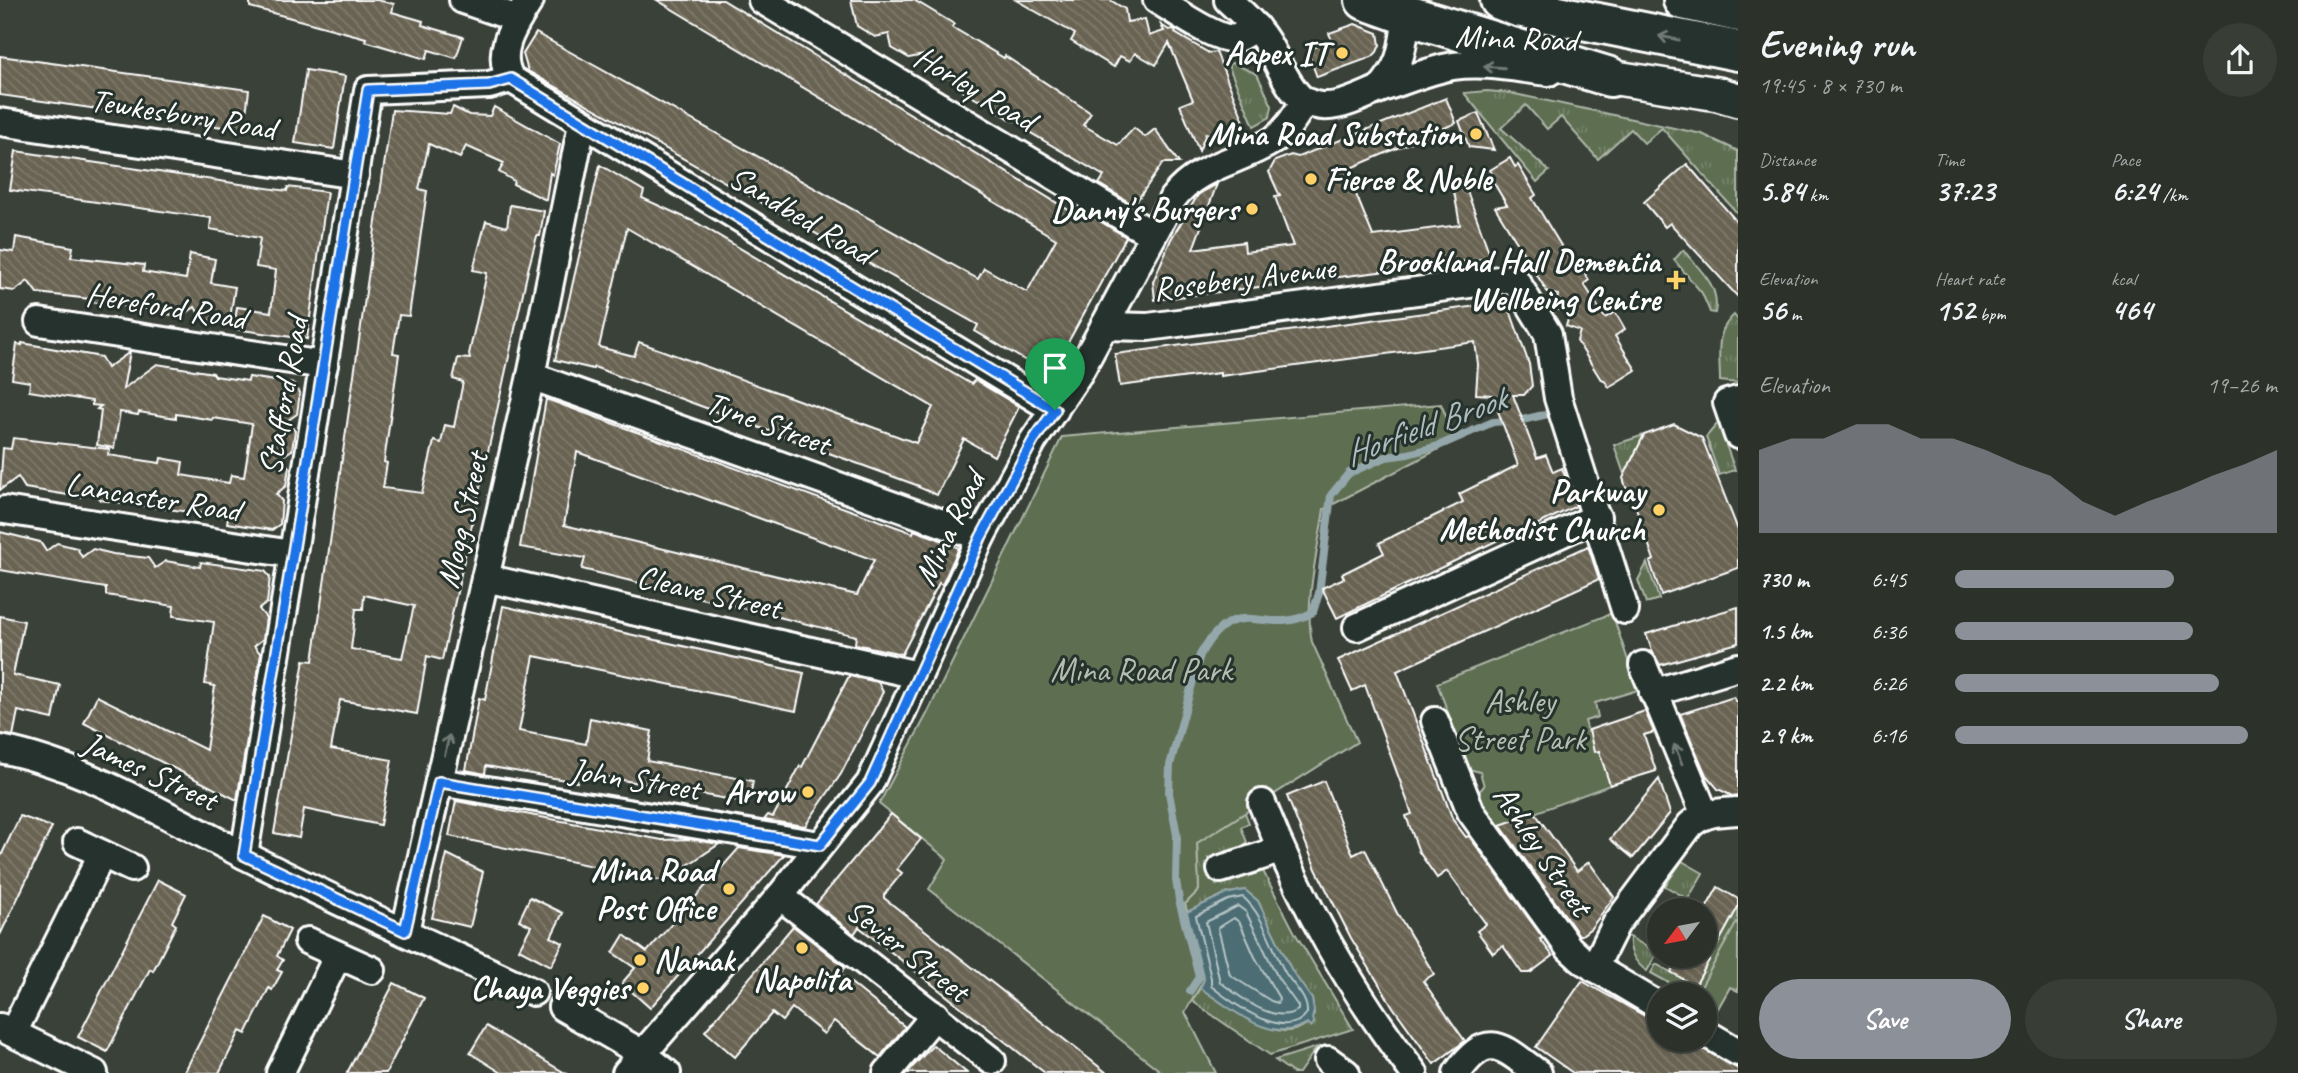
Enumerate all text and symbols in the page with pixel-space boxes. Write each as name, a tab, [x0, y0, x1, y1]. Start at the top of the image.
street label: Mina Road	[1454, 15, 1583, 61]
text: Evening run	[1759, 21, 1915, 68]
button: share	[2203, 23, 2277, 97]
one-way arrow	[1658, 30, 1681, 44]
place label: Aapex IT	[1225, 32, 1335, 74]
street label: Horley Road	[907, 35, 1048, 143]
marker: Aapex IT	[1334, 45, 1350, 61]
one-way arrow	[1482, 60, 1505, 73]
text: 19:45 · 8 × 730 m	[1759, 71, 1902, 100]
street label: Tewkesbury Road	[87, 79, 284, 150]
place label: Mina Road Substation	[1207, 113, 1463, 155]
marker: Mina Road Substation	[1468, 126, 1484, 142]
text: Distance	[1759, 148, 1816, 172]
text: Time	[1935, 148, 1964, 172]
text: Pace	[2111, 148, 2140, 172]
street label: Sandbed Road	[721, 156, 885, 277]
place label: Fierce & Noble	[1325, 158, 1494, 200]
marker: Fierce & Noble	[1303, 171, 1319, 187]
text: 5.84	[1759, 172, 1805, 210]
text: 37:23	[1935, 172, 1995, 210]
text: 6:24	[2111, 172, 2158, 210]
text: km	[1805, 183, 1828, 207]
text: /km	[2158, 183, 2188, 207]
place label: Danny's Burgers	[1051, 188, 1241, 230]
marker: Danny's Burgers	[1244, 201, 1260, 217]
place label: Brookland Hall Dementia Wellbeing Centre	[1377, 240, 1663, 320]
street label: Rosebery Avenue	[1151, 246, 1340, 310]
text: Elevation	[1759, 267, 1817, 291]
text: Heart rate	[1935, 267, 2004, 291]
text: kcal	[2111, 267, 2136, 291]
marker: Brookland Hall Dementia Wellbeing Centre	[1666, 270, 1686, 290]
street label: Hereford Road	[83, 273, 254, 340]
text: 56	[1759, 291, 1786, 329]
text: 152	[1935, 291, 1975, 329]
text: 464	[2111, 291, 2152, 329]
text: m	[1786, 302, 1801, 326]
text: bpm	[1975, 302, 2006, 326]
street label: Stafford Road	[248, 309, 318, 478]
pin	[1025, 338, 1085, 410]
icon: arrive	[1036, 349, 1074, 387]
text: Elevation	[1759, 371, 1830, 400]
text: 19–26 m	[2207, 371, 2277, 400]
water label: Horfield Brook	[1338, 374, 1517, 476]
street label: Tyne Street	[700, 381, 839, 466]
street label: Mogg Street	[426, 445, 499, 592]
street label: Mina Road	[903, 460, 997, 592]
street label: Lancaster Road	[63, 462, 248, 532]
place label: Parkway Methodist Church	[1439, 470, 1648, 550]
marker: Parkway Methodist Church	[1651, 502, 1667, 518]
street label: Cleave Street	[633, 555, 788, 630]
text: 730 m	[1759, 565, 1809, 594]
text: 6:45	[1871, 565, 1907, 594]
text: 1.5 km	[1759, 617, 1812, 646]
text: 6:36	[1871, 617, 1907, 646]
park label: Mina Road Park	[1050, 649, 1235, 691]
text: 2.2 km	[1759, 669, 1813, 698]
text: 6:26	[1871, 669, 1907, 698]
park label: Ashley Street Park	[1454, 680, 1588, 760]
street label: James Street	[74, 721, 227, 822]
text: 2.9 km	[1759, 721, 1812, 750]
text: 6:16	[1871, 721, 1907, 750]
one-way arrow	[441, 734, 454, 757]
one-way arrow	[1671, 744, 1684, 766]
street label: John Street	[565, 748, 706, 810]
place label: Arrow	[725, 771, 797, 813]
street label: Ashley Street	[1484, 776, 1604, 926]
marker: Arrow	[800, 784, 816, 800]
place label: Mina Road Post Office	[591, 849, 721, 929]
marker: Mina Road Post Office	[721, 881, 737, 897]
street label: Sevier Street	[838, 889, 980, 1013]
north arrow	[1647, 898, 1717, 968]
map controls	[1647, 898, 1717, 1052]
place label: Namak	[654, 939, 736, 981]
marker: Napolita	[794, 940, 810, 956]
marker: Namak	[632, 952, 648, 968]
place label: Napolita	[753, 958, 853, 1000]
place label: Chaya Veggies	[471, 967, 632, 1009]
button: Save	[1759, 979, 2011, 1059]
button: Share	[2025, 979, 2277, 1059]
marker: Chaya Veggies	[635, 980, 651, 996]
button: layers	[1647, 982, 1717, 1052]

